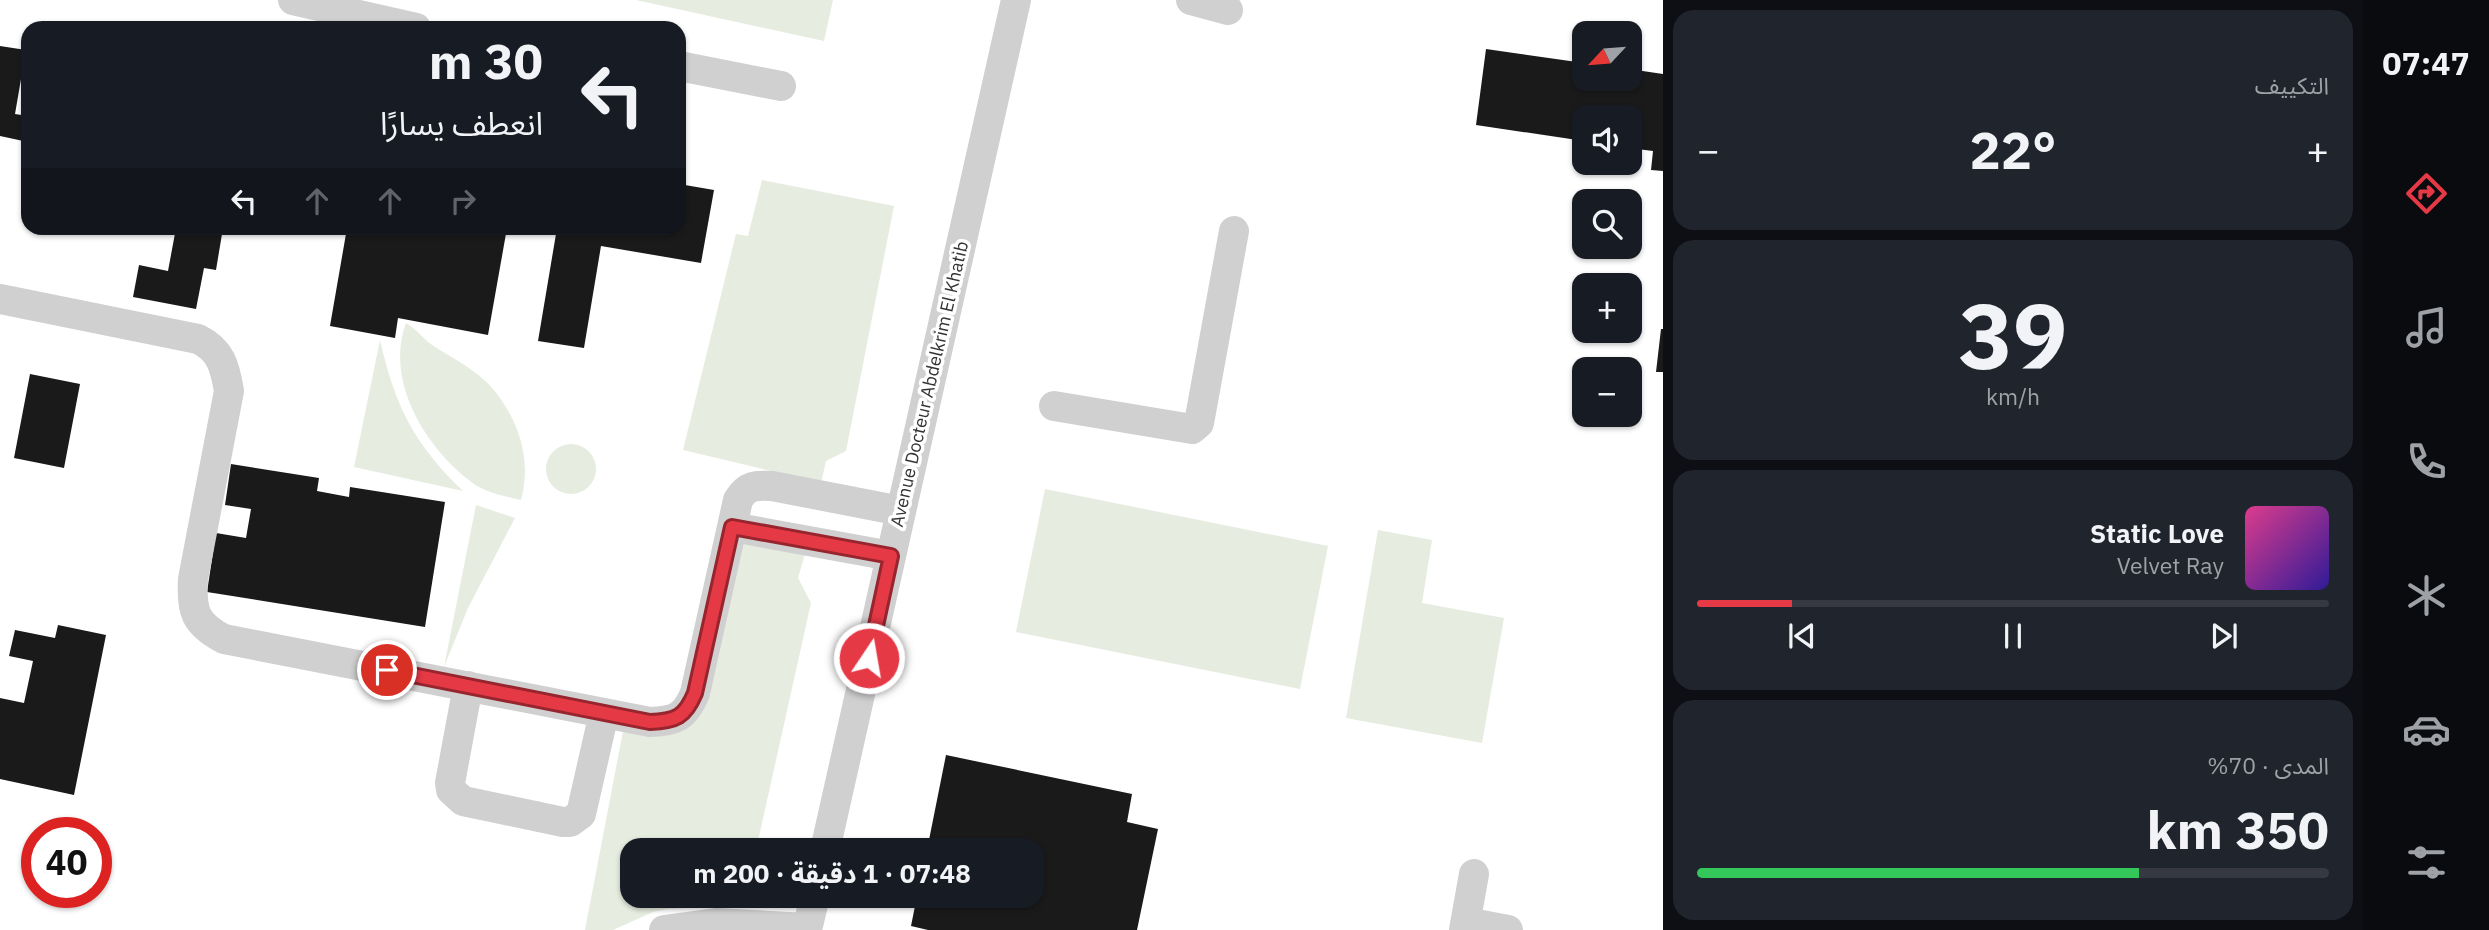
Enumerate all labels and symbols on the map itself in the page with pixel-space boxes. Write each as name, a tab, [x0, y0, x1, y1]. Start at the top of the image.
north arrow	[1572, 21, 1642, 91]
street label: Avenue Docteur Abdelkrim El Khatib	[885, 239, 973, 529]
position arrow	[832, 621, 906, 695]
pin	[357, 640, 417, 700]
speed limit sign: 40	[21, 817, 112, 908]

